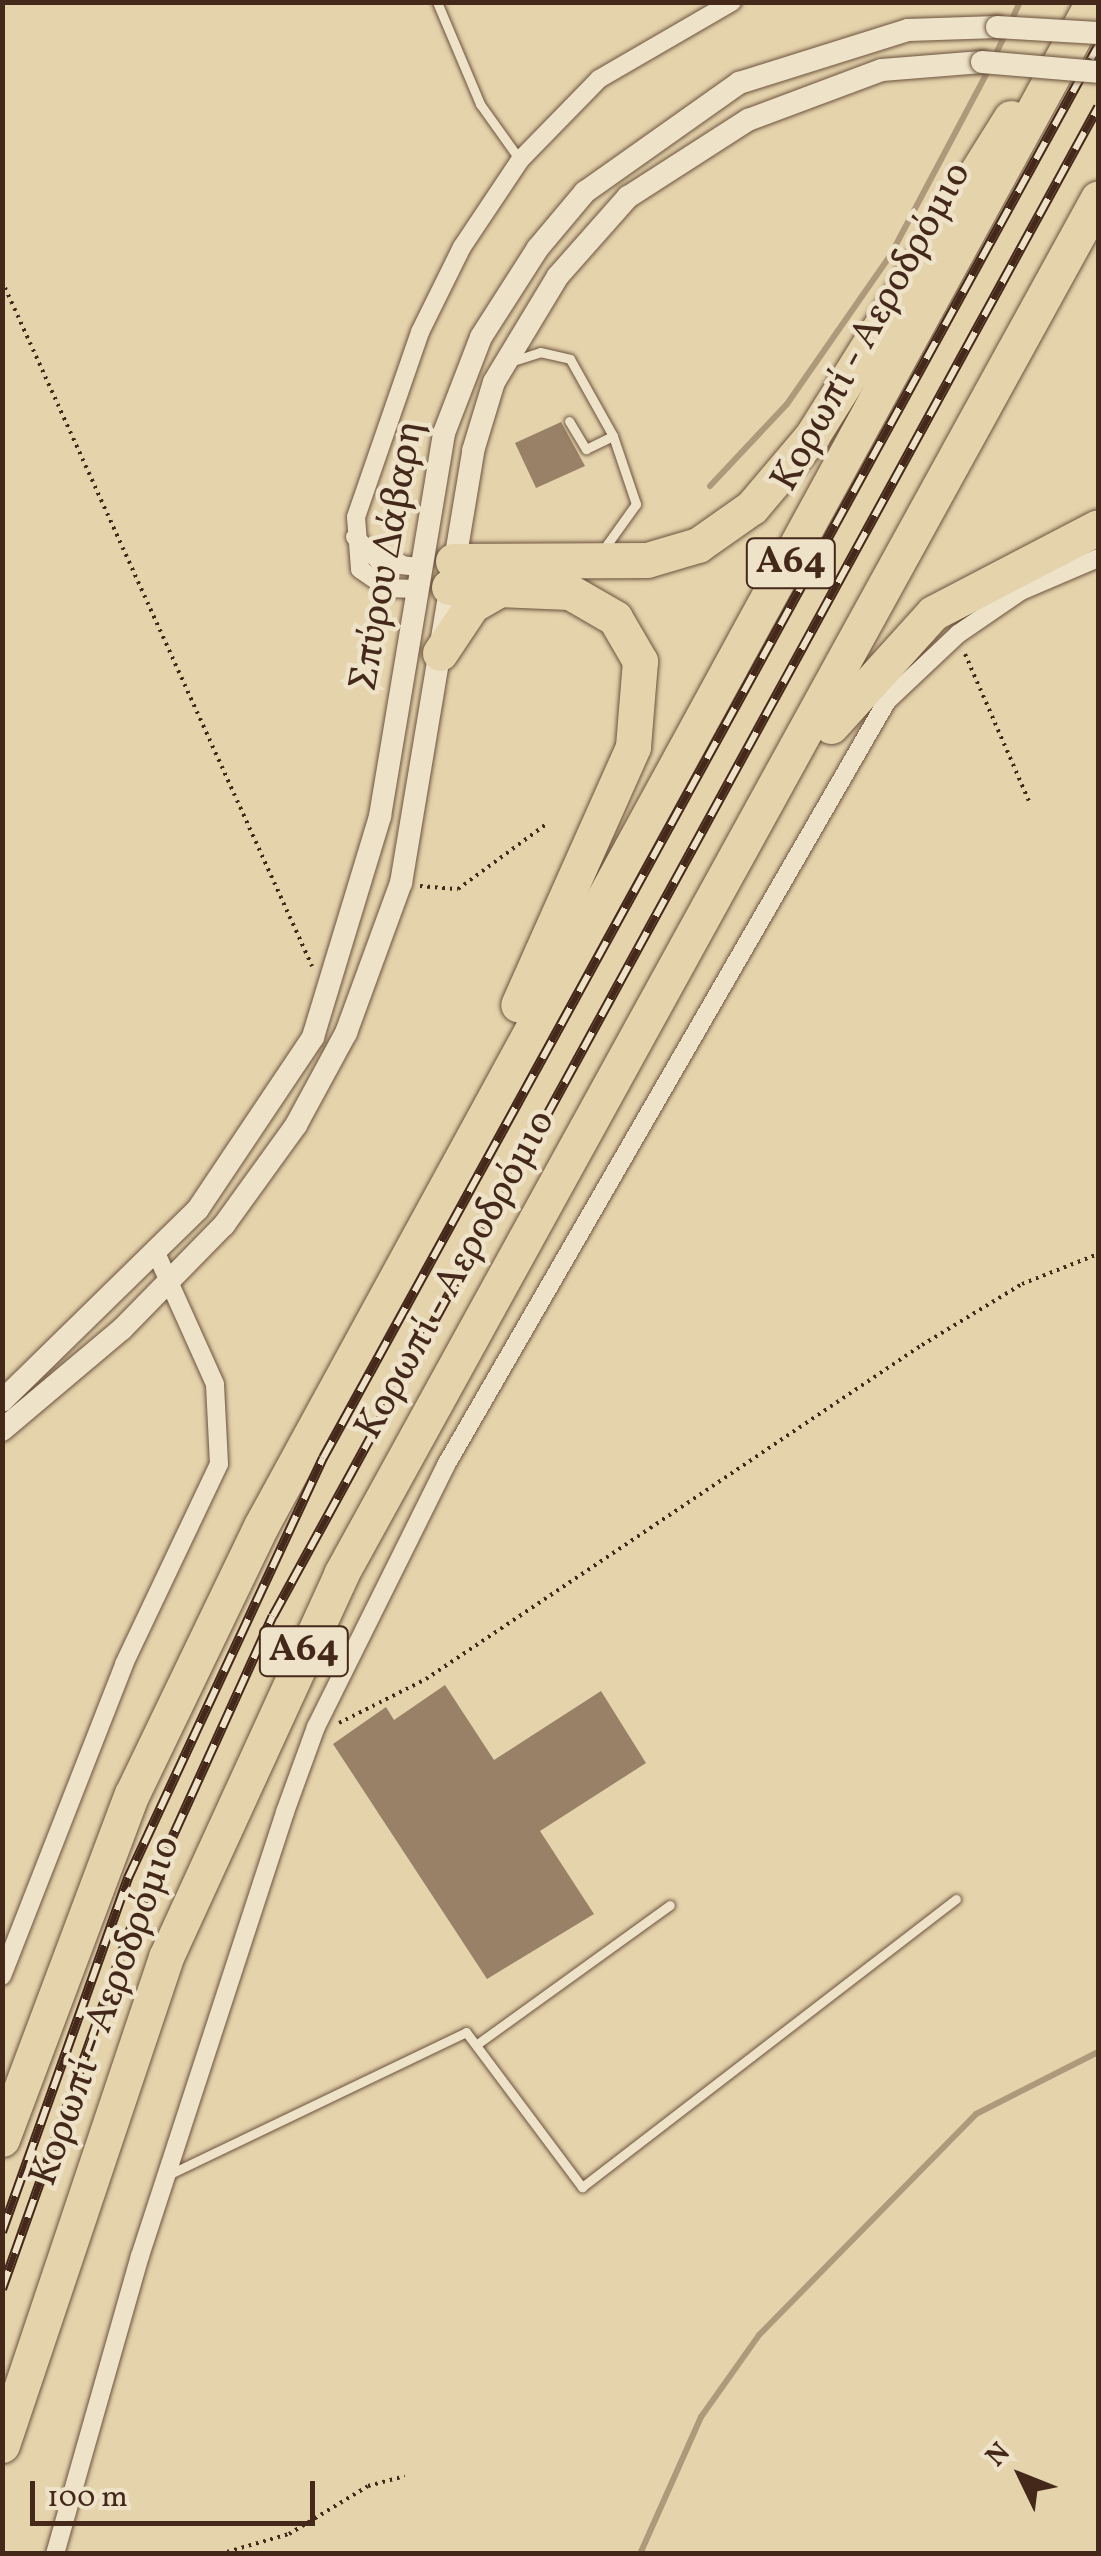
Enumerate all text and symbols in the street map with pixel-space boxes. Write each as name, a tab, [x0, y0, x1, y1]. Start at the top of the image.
street label: Κορωπί - Αεροδρόμιο	[761, 153, 983, 501]
street label: Σπύρου Δάβαρη	[341, 417, 435, 695]
road number: Α64	[744, 530, 838, 596]
street label: Κορωπί - Αεροδρόμιο	[345, 1101, 567, 1449]
road number: Α64	[256, 1618, 352, 1684]
street label: Κορωπί - Αεροδρόμιο	[20, 1829, 192, 2193]
north arrow	[971, 2426, 1071, 2526]
text: N	[977, 2434, 1020, 2476]
scale bar	[35, 2461, 320, 2523]
text: 100 m	[47, 2477, 128, 2519]

